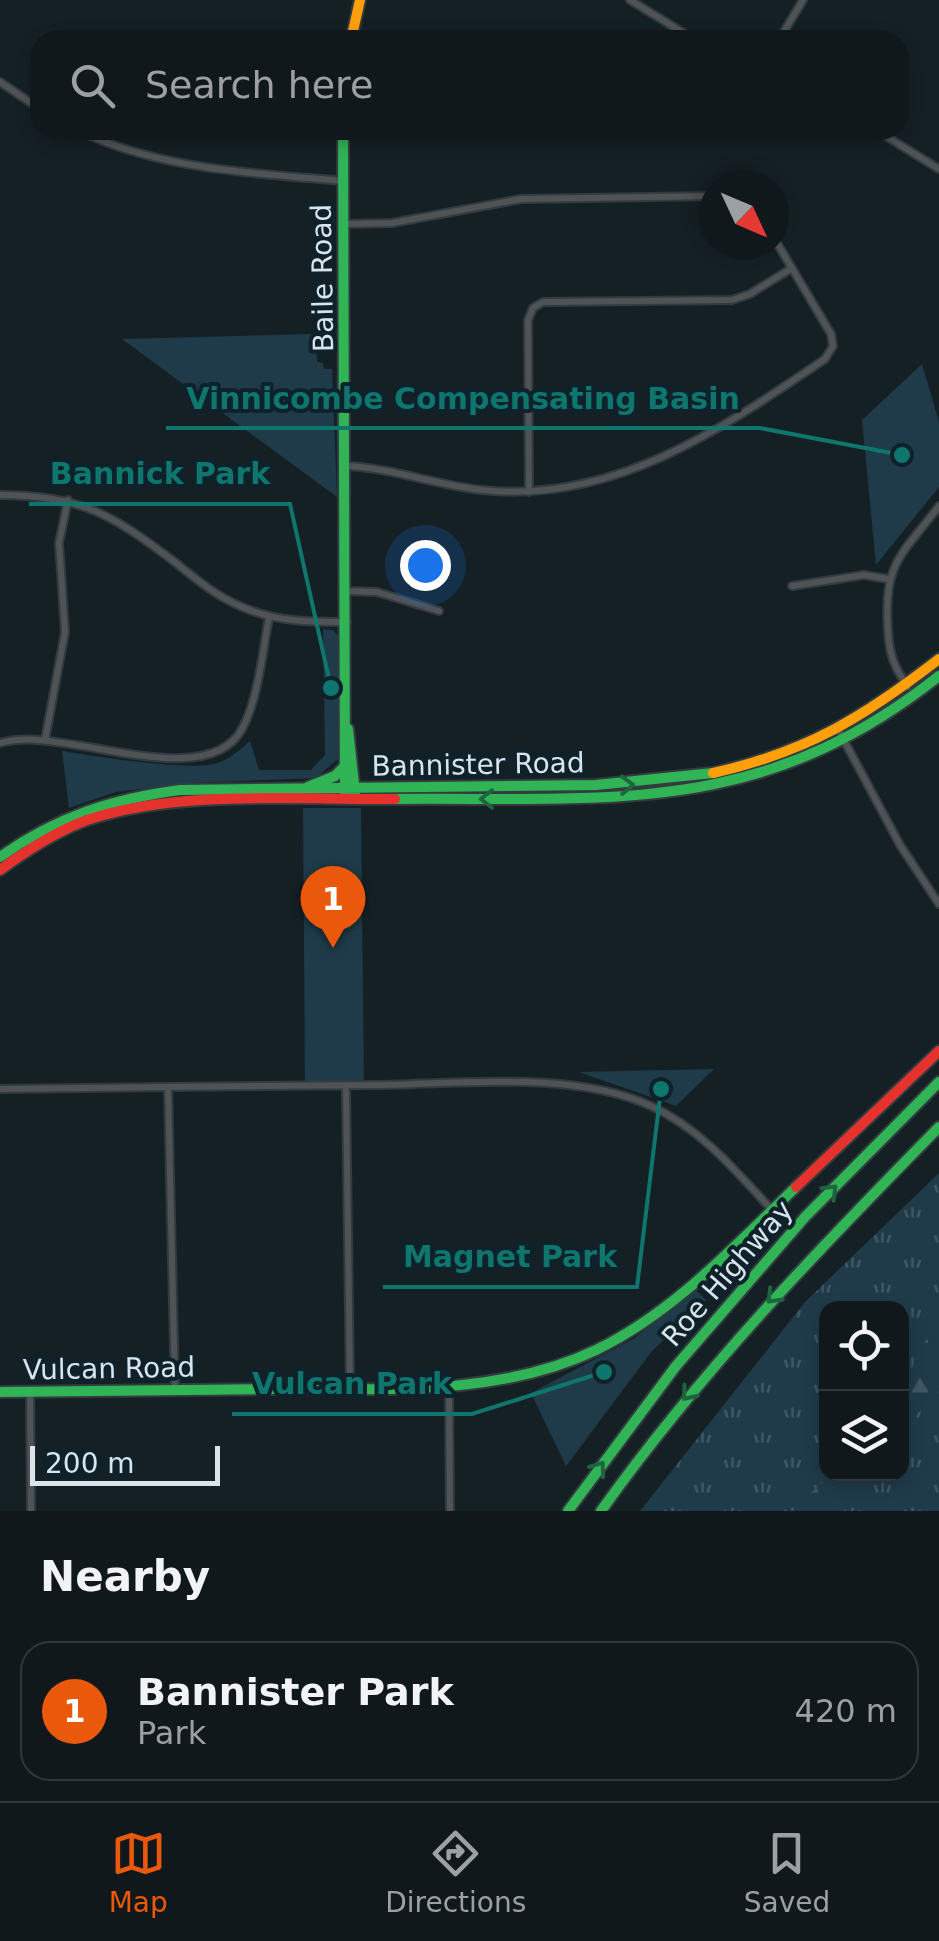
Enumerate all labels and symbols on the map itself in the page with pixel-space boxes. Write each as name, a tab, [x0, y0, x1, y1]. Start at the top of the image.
north arrow	[699, 170, 789, 260]
street label: Baile Road	[305, 204, 340, 352]
callout: Vinnicombe Compensating Basin	[166, 368, 760, 428]
text: Vinnicombe Compensating Basin	[186, 381, 740, 416]
callout: Bannick Park	[29, 444, 290, 504]
text: Bannick Park	[50, 456, 271, 491]
your location	[400, 540, 451, 591]
street label: Bannister Road	[371, 746, 585, 783]
one-way arrow	[619, 774, 635, 795]
one-way arrow	[478, 788, 494, 810]
pin: 1	[300, 866, 366, 948]
one-way arrow	[819, 1185, 837, 1203]
street label: Roe Highway	[655, 1194, 800, 1353]
callout: Magnet Park	[383, 1227, 637, 1287]
text: Magnet Park	[403, 1239, 618, 1274]
one-way arrow	[767, 1285, 785, 1303]
street label: Vulcan Road	[23, 1350, 195, 1387]
callout: Vulcan Park	[232, 1354, 472, 1414]
text: Vulcan Park	[252, 1366, 453, 1401]
one-way arrow	[682, 1382, 700, 1400]
scale bar	[30, 1441, 220, 1486]
one-way arrow	[588, 1461, 605, 1479]

